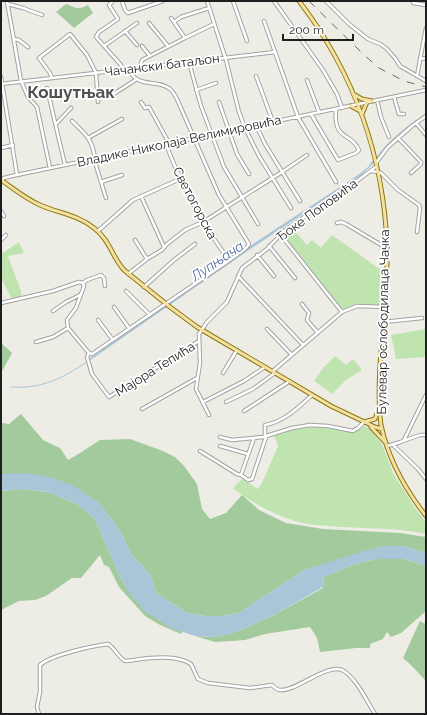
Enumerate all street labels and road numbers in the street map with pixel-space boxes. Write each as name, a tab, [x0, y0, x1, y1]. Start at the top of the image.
street label: Чачански батаљон	[104, 51, 220, 79]
street label: Владике Николаја Велимировића	[76, 112, 282, 170]
street label: Светогорска	[170, 164, 220, 242]
street label: Ђоке Поповића	[274, 176, 360, 244]
street label: Булевар ослободилаца Чачка	[374, 229, 392, 415]
street label: Мајора Тепића	[112, 339, 198, 399]

